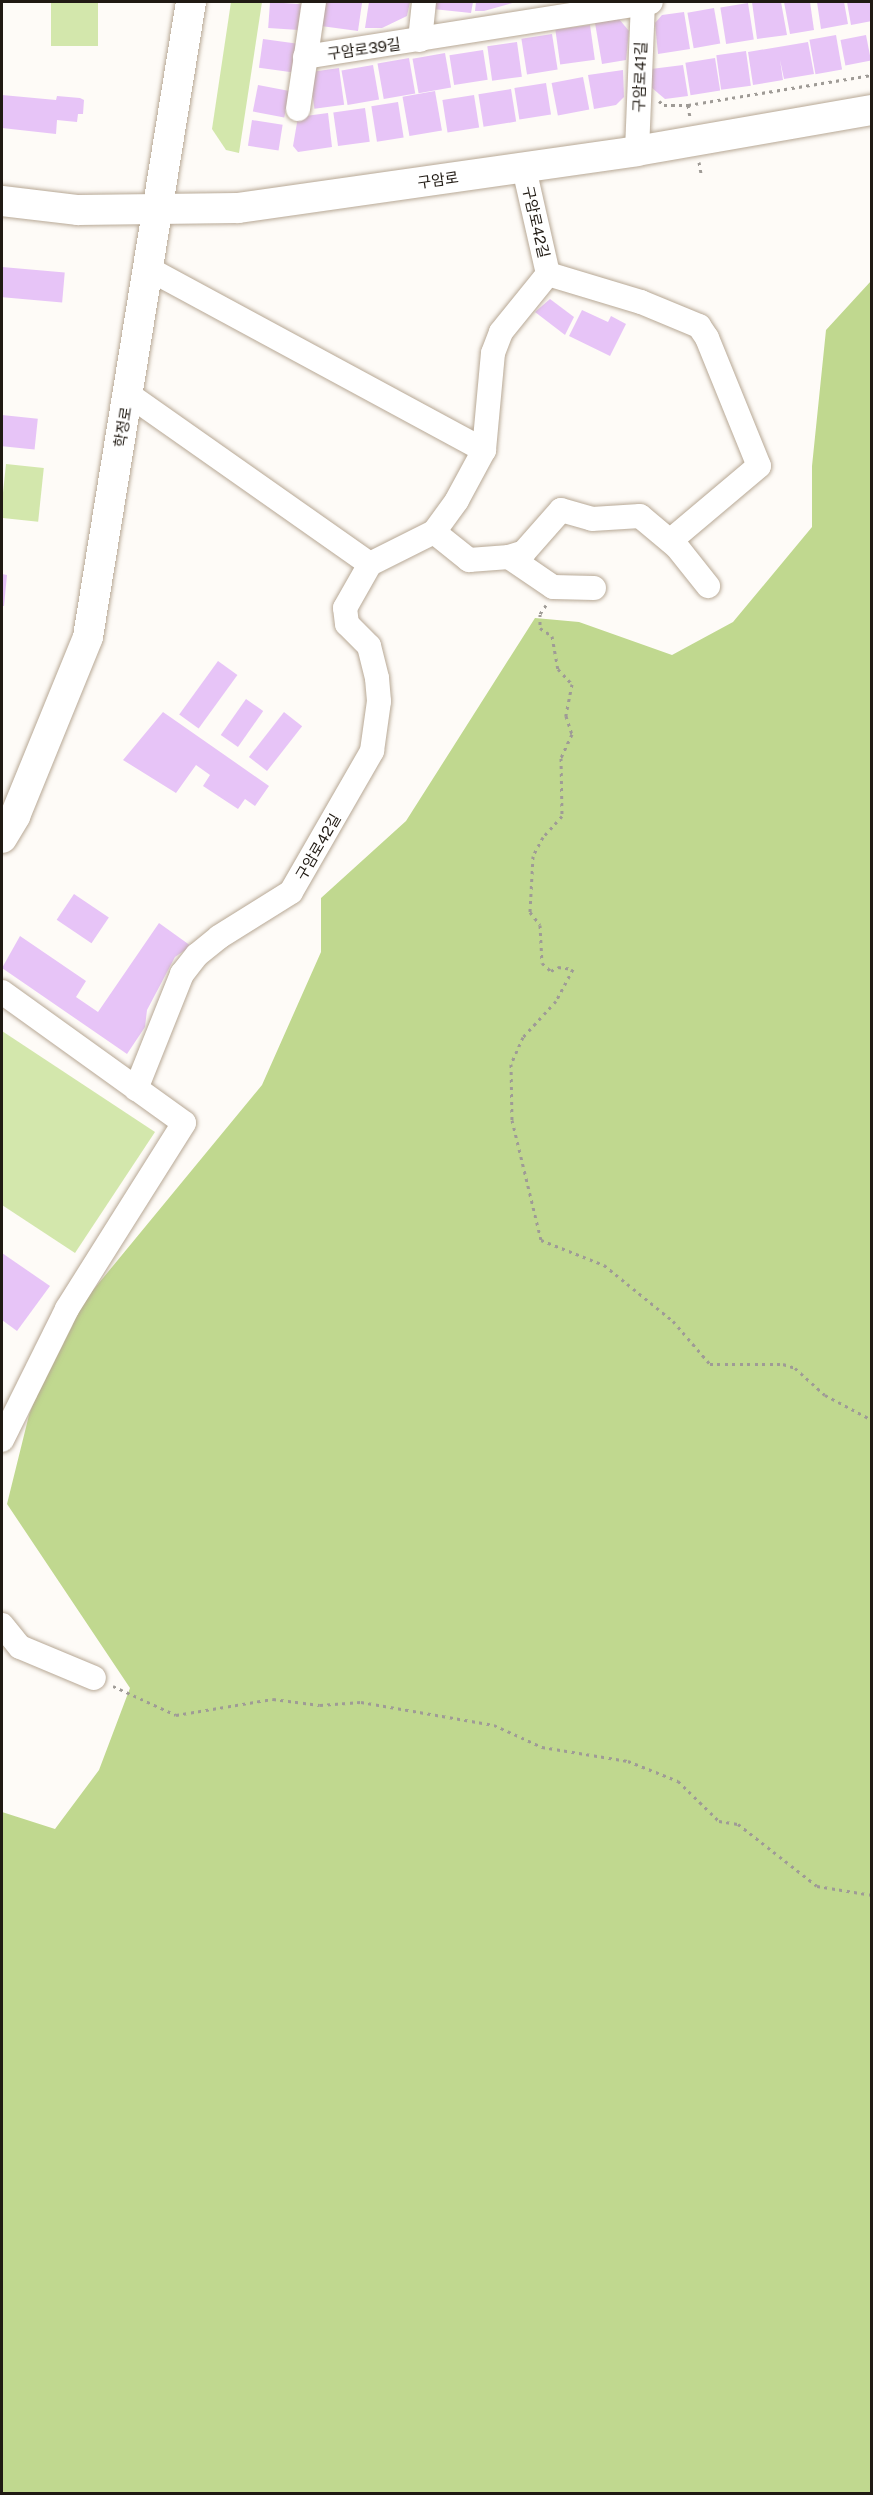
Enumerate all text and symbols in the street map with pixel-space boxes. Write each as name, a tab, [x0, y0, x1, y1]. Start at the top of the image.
street label: 구암로39길	[326, 35, 402, 63]
street label: 구암로41길	[630, 41, 650, 113]
street label: 구암로	[416, 168, 460, 192]
street label: 구암로42길	[519, 184, 553, 260]
street label: 학정로	[111, 405, 135, 449]
street label: 구암로42길	[292, 811, 344, 883]

